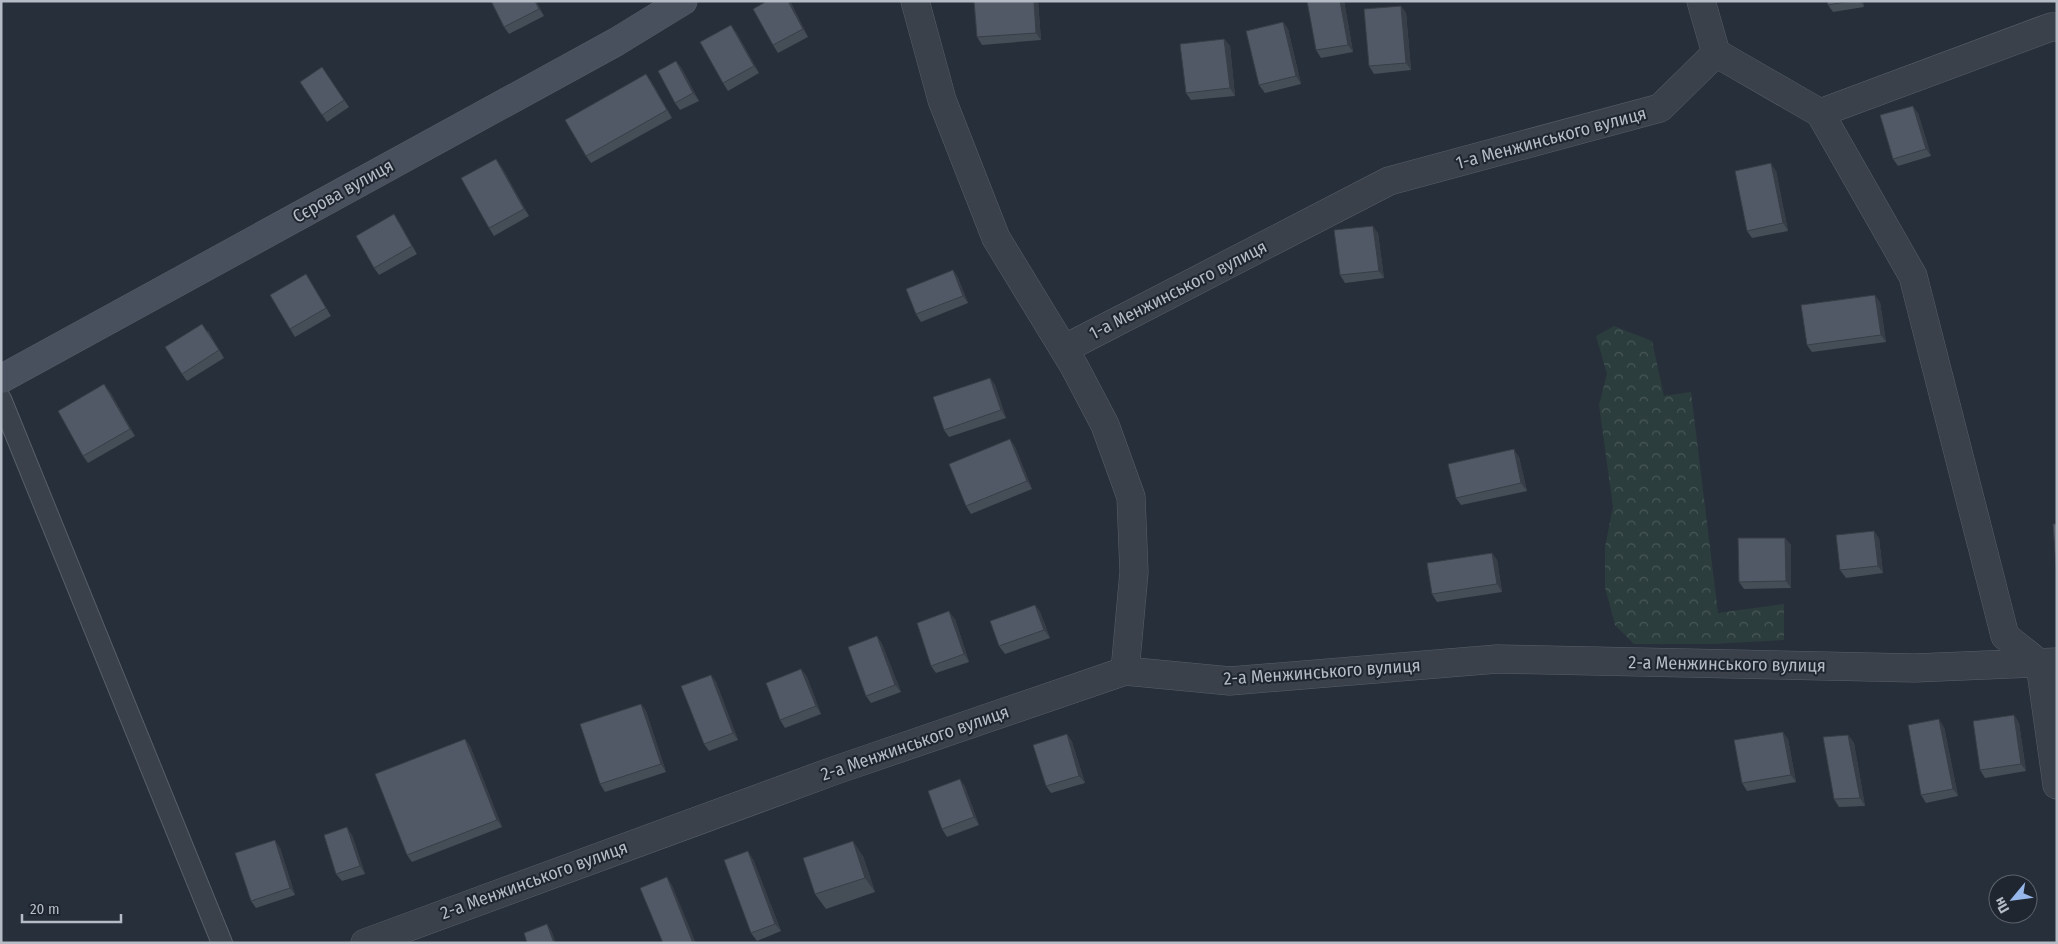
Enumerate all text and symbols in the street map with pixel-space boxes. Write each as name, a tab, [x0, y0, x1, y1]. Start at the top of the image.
street label: 1-а Менжинського вулиця	[1453, 102, 1649, 174]
street label: Сєрова вулиця	[289, 154, 397, 228]
street label: 1-а Менжинського вулиця	[1085, 236, 1271, 344]
street label: 2-а Менжинського вулиця	[1628, 651, 1826, 677]
street label: 2-а Менжинського вулиця	[1223, 654, 1421, 690]
street label: 2-а Менжинського вулиця	[818, 700, 1012, 786]
street label: 2-а Менжинського вулиця	[437, 836, 631, 924]
north arrow	[1988, 874, 2038, 924]
scale bar	[22, 892, 121, 924]
text: Пн	[1991, 894, 2013, 916]
text: 20 m	[30, 900, 60, 918]

